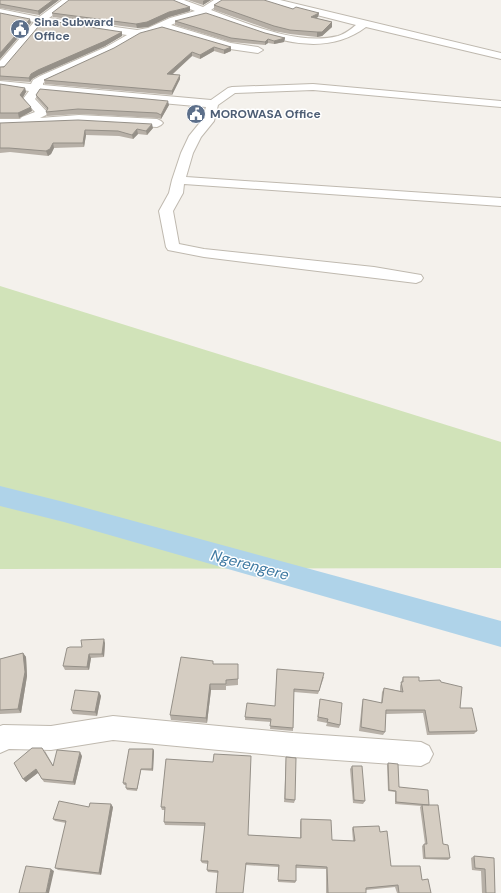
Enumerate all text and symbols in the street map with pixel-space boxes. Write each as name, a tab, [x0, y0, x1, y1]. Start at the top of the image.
place label: Sina Subward Office	[34, 14, 113, 44]
public building icon: Sina Subward Office	[9, 18, 31, 40]
public building icon: MOROWASA Office	[185, 103, 207, 125]
place label: MOROWASA Office	[210, 106, 321, 122]
water label: Ngerengere	[209, 545, 292, 585]

